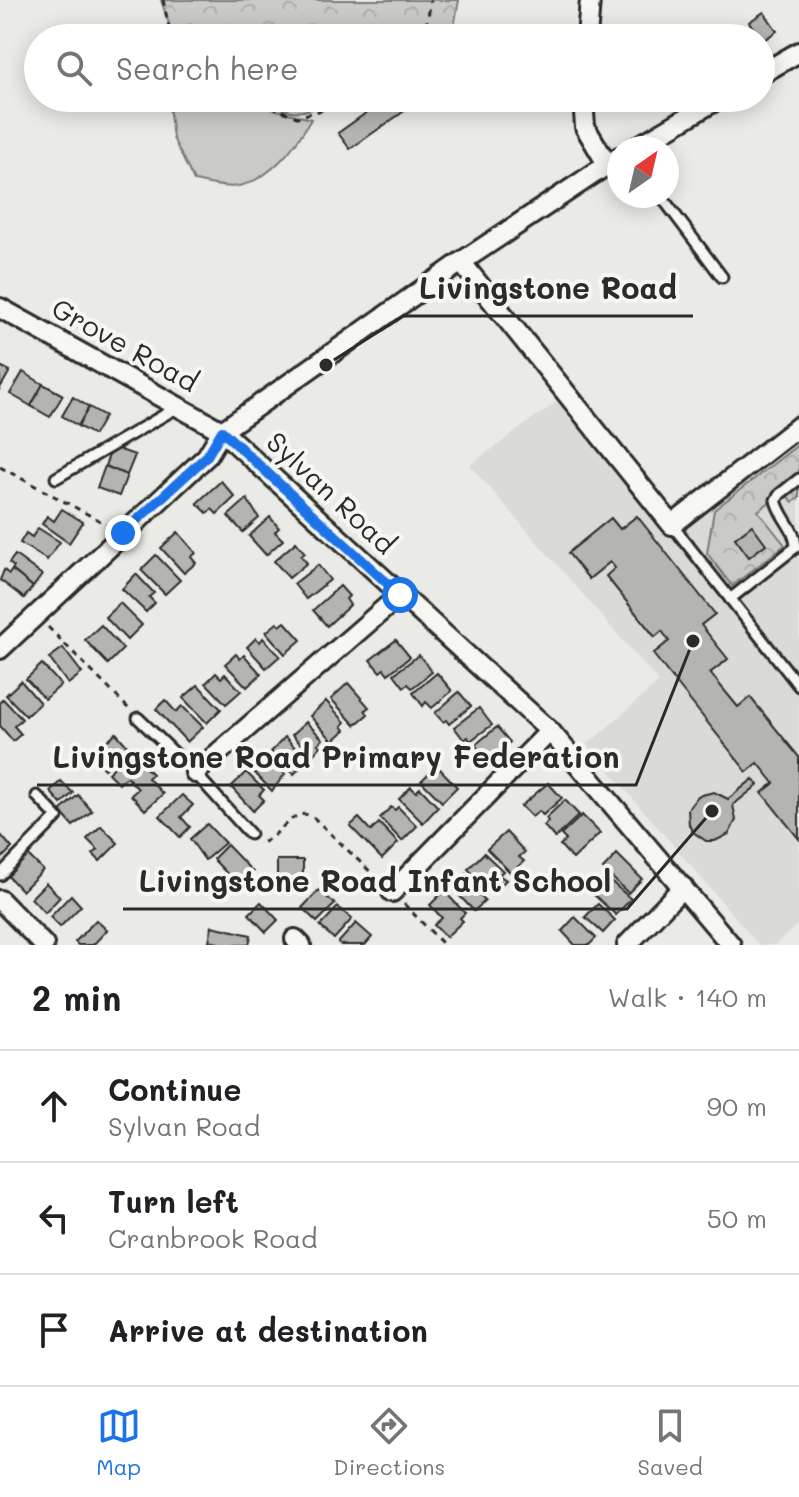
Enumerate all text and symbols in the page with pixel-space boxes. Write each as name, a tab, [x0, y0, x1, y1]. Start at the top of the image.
search box	[24, 24, 775, 112]
icon: search	[52, 46, 96, 90]
text: Search here	[116, 48, 299, 88]
north arrow	[607, 136, 679, 208]
callout: Livingstone Road	[403, 262, 693, 316]
text: Livingstone Road	[419, 267, 677, 307]
street label: Grove Road	[46, 289, 205, 399]
street label: Sylvan Road	[259, 423, 404, 561]
route end	[105, 515, 141, 551]
route start	[382, 577, 418, 613]
callout: Livingstone Road Primary Federation	[37, 731, 636, 785]
text: Livingstone Road Primary Federation	[53, 736, 619, 776]
callout: Livingstone Road Infant School	[123, 855, 627, 909]
text: Livingstone Road Infant School	[139, 860, 611, 900]
text: 2 min	[32, 975, 121, 1020]
text: Walk · 140 m	[608, 980, 767, 1014]
text: Continue	[108, 1069, 241, 1109]
icon: ahead	[32, 1084, 76, 1128]
text: 90 m	[707, 1089, 767, 1123]
text: Sylvan Road	[108, 1109, 260, 1143]
text: Turn left	[108, 1181, 239, 1221]
icon: left	[32, 1196, 76, 1240]
text: 50 m	[707, 1201, 767, 1235]
text: Cranbrook Road	[108, 1221, 318, 1255]
icon: arrive	[32, 1308, 76, 1352]
text: Arrive at destination	[108, 1310, 428, 1350]
tab: Map	[96, 1404, 141, 1481]
tab: Directions	[333, 1404, 445, 1481]
tab: Saved	[638, 1404, 703, 1481]

